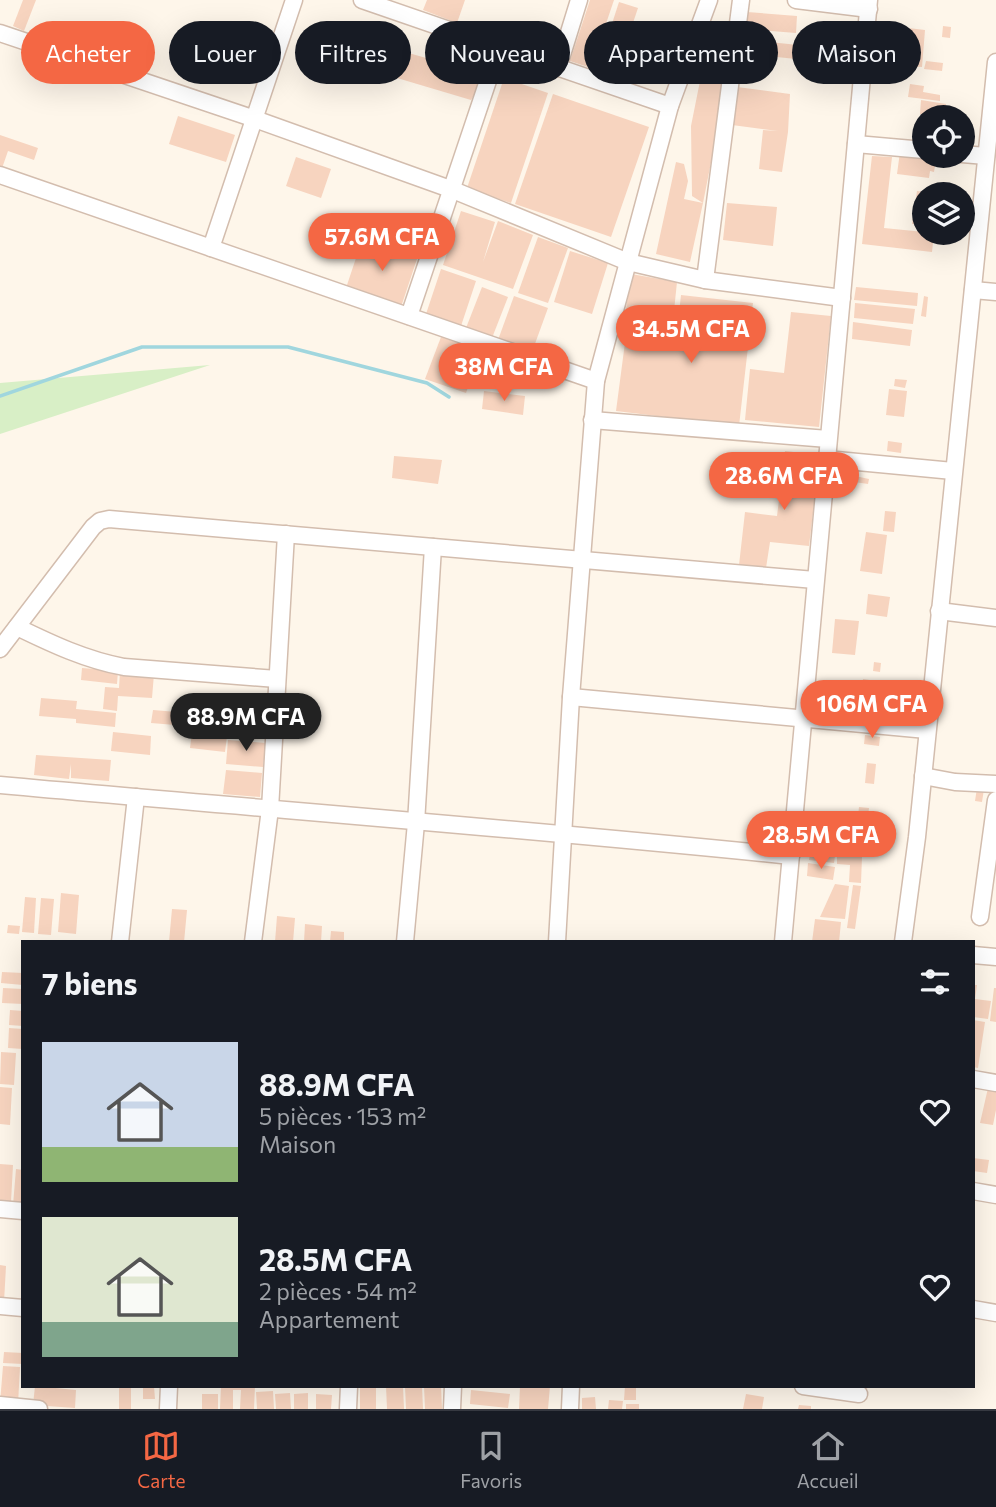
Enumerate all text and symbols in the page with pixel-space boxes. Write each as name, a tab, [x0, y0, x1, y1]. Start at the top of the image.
chip: Acheter	[21, 21, 155, 84]
chip: Louer	[169, 21, 281, 84]
chip: Filtres	[295, 21, 411, 84]
chip: Nouveau	[425, 21, 570, 84]
chip: Appartement	[584, 21, 778, 84]
chip: Maison	[792, 21, 921, 84]
map controls	[912, 105, 975, 245]
button: locate	[912, 105, 975, 168]
button: layers	[912, 182, 975, 245]
pin: 57.6M CFA	[302, 214, 462, 273]
text: 57.6M CFA	[324, 222, 440, 250]
pin: 34.5M CFA	[611, 306, 771, 365]
text: 34.5M CFA	[632, 314, 750, 342]
pin: 38M CFA	[439, 344, 569, 403]
text: 38M CFA	[455, 352, 553, 380]
pin: 28.6M CFA	[704, 452, 864, 512]
text: 28.6M CFA	[725, 461, 843, 489]
pin: 106M CFA	[800, 680, 944, 740]
text: 106M CFA	[816, 689, 928, 717]
pin: 88.9M CFA	[166, 694, 326, 753]
text: 88.9M CFA	[186, 702, 306, 730]
pin: 28.5M CFA	[741, 812, 901, 871]
text: 28.5M CFA	[762, 820, 880, 848]
icon: filters	[916, 963, 954, 1001]
text: 7 biens	[42, 964, 137, 1001]
text: 88.9M CFA	[259, 1065, 415, 1102]
icon: home	[98, 1070, 182, 1154]
icon: heart	[916, 1093, 954, 1131]
text: 5 pièces · 153 m²	[259, 1102, 426, 1130]
text: Maison	[259, 1130, 336, 1158]
text: 28.5M CFA	[259, 1240, 412, 1277]
icon: home	[98, 1245, 182, 1329]
icon: heart	[916, 1268, 954, 1306]
text: 2 pièces · 54 m²	[259, 1277, 417, 1305]
text: Appartement	[259, 1305, 400, 1333]
tab: Carte	[137, 1427, 186, 1492]
tab: Favoris	[460, 1427, 522, 1492]
tab: Accueil	[797, 1427, 859, 1492]

